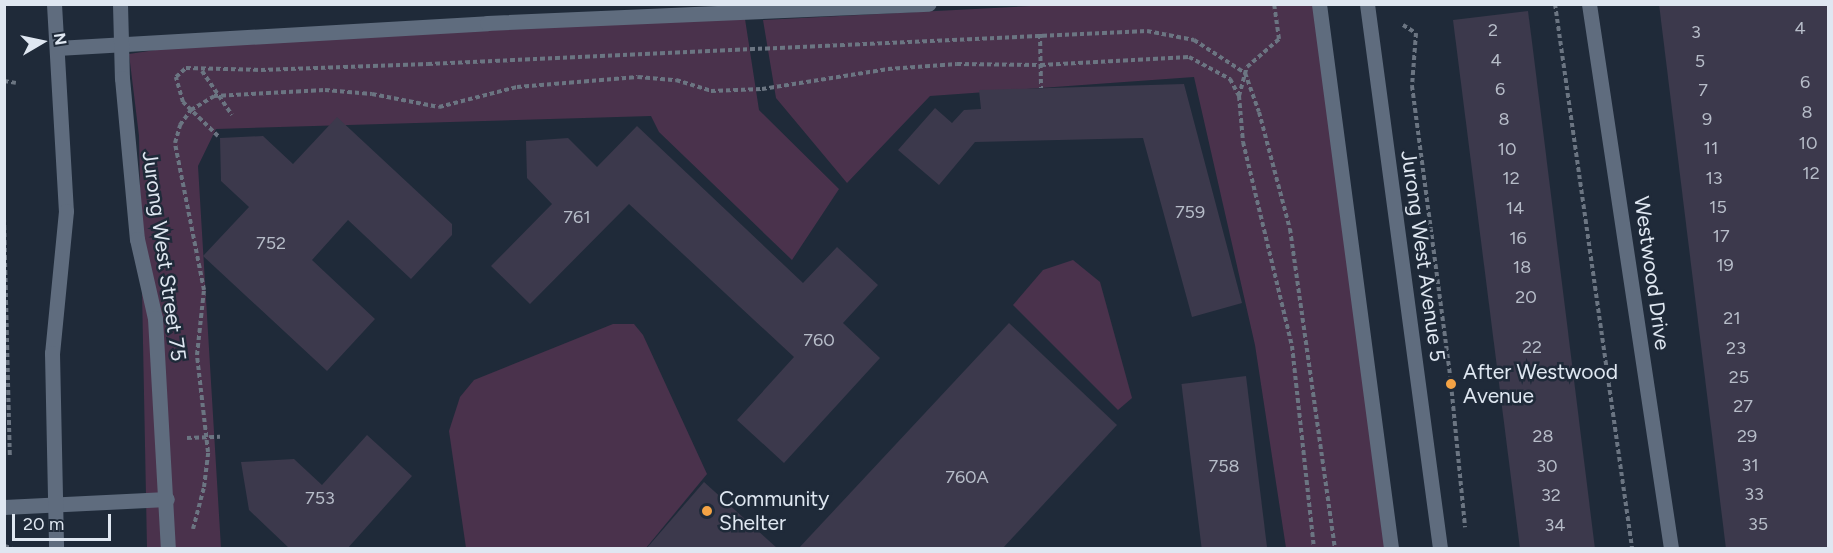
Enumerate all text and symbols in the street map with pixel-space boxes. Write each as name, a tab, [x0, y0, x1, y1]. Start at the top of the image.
north arrow	[12, 12, 72, 72]
house number: 4	[1794, 17, 1806, 39]
house number: 2	[1488, 19, 1498, 41]
house number: 3	[1691, 21, 1701, 43]
text: N	[50, 32, 71, 47]
house number: 4	[1490, 49, 1502, 71]
house number: 5	[1695, 50, 1705, 72]
house number: 6	[1800, 71, 1810, 93]
house number: 6	[1495, 78, 1505, 100]
house number: 7	[1698, 79, 1708, 101]
house number: 8	[1801, 101, 1813, 123]
house number: 8	[1498, 108, 1510, 130]
house number: 9	[1702, 108, 1712, 130]
house number: 10	[1799, 132, 1817, 154]
house number: 11	[1704, 137, 1718, 159]
house number: 10	[1498, 138, 1516, 160]
street label: Jurong West Street 75	[137, 149, 191, 363]
street label: Jurong West Avenue 5	[1396, 149, 1450, 363]
house number: 12	[1802, 162, 1820, 184]
house number: 12	[1502, 167, 1520, 189]
house number: 13	[1705, 167, 1723, 189]
street label: Westwood Drive	[1629, 194, 1675, 352]
house number: 15	[1709, 196, 1727, 218]
house number: 14	[1506, 197, 1524, 219]
house number: 759	[1175, 201, 1205, 223]
house number: 761	[563, 206, 591, 228]
house number: 17	[1712, 225, 1730, 247]
house number: 16	[1509, 227, 1527, 249]
house number: 752	[256, 232, 286, 254]
house number: 19	[1716, 254, 1734, 276]
house number: 18	[1513, 256, 1531, 278]
house number: 20	[1515, 286, 1537, 308]
house number: 21	[1723, 307, 1741, 329]
house number: 760	[803, 329, 835, 351]
house number: 22	[1522, 336, 1542, 358]
house number: 23	[1726, 337, 1746, 359]
place label: After Westwood Avenue	[1463, 359, 1618, 409]
house number: 25	[1729, 366, 1749, 388]
marker: After Westwood Avenue	[1444, 377, 1458, 391]
house number: 27	[1733, 395, 1753, 417]
house number: 28	[1532, 425, 1554, 447]
house number: 29	[1737, 425, 1757, 447]
house number: 31	[1741, 454, 1759, 476]
house number: 758	[1208, 455, 1240, 477]
house number: 30	[1536, 455, 1558, 477]
house number: 760A	[945, 466, 989, 488]
house number: 33	[1744, 483, 1764, 505]
house number: 32	[1541, 484, 1561, 506]
place label: Community Shelter	[719, 486, 829, 536]
house number: 753	[305, 487, 335, 509]
scale bar	[15, 502, 114, 540]
marker: Community Shelter	[700, 504, 714, 518]
text: 20 m	[23, 513, 64, 535]
house number: 35	[1748, 513, 1768, 535]
house number: 34	[1545, 514, 1565, 536]

